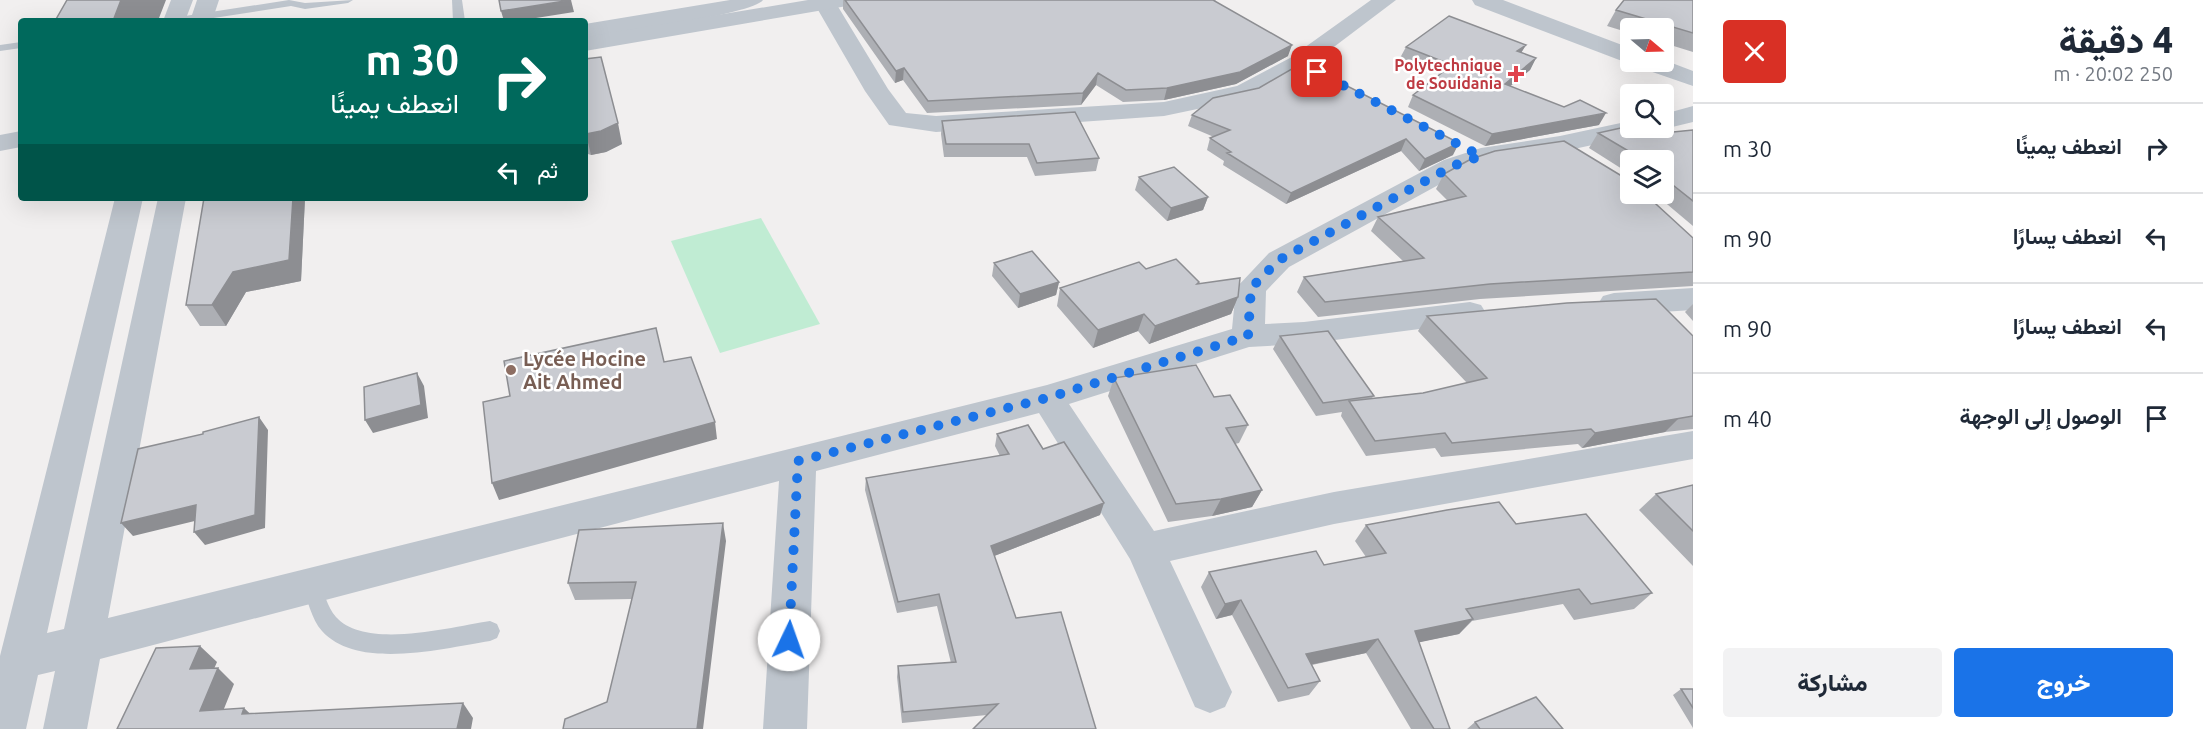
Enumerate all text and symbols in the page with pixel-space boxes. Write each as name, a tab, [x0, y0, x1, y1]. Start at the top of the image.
north arrow	[1620, 18, 1674, 72]
map controls	[1620, 18, 1674, 204]
text: 4 دقيقة	[2059, 19, 2173, 60]
button: close	[1723, 20, 1786, 83]
text: 30 m	[365, 36, 459, 83]
icon: right	[480, 42, 558, 120]
pin	[1291, 46, 1342, 97]
icon: arrive	[1300, 55, 1333, 88]
place label: Polytechnique de Souidania	[1394, 56, 1502, 92]
text: 250 m · 20:02	[2053, 62, 2173, 85]
marker: Polytechnique de Souidania	[1507, 65, 1525, 83]
button: search	[1620, 84, 1674, 138]
text: انعطف يمينًا	[330, 88, 459, 118]
icon: right	[2140, 132, 2173, 165]
text: انعطف يمينًا	[2015, 133, 2122, 158]
text: 30 m	[1723, 136, 1772, 161]
button: layers	[1620, 150, 1674, 204]
icon: left	[492, 156, 525, 189]
text: ثم	[537, 157, 558, 182]
icon: left	[2140, 222, 2173, 255]
text: انعطف يسارًا	[2013, 223, 2122, 248]
text: 90 m	[1723, 226, 1772, 251]
icon: left	[2140, 312, 2173, 345]
text: انعطف يسارًا	[2013, 313, 2122, 338]
text: 90 m	[1723, 316, 1772, 341]
place label: Lycée Hocine Ait Ahmed	[523, 347, 646, 393]
marker: Lycée Hocine Ait Ahmed	[504, 363, 518, 377]
icon: arrive	[2140, 402, 2173, 435]
text: الوصول إلى الوجهة	[1959, 403, 2122, 428]
text: 40 m	[1723, 406, 1772, 431]
position arrow	[757, 608, 821, 672]
button: مشاركة	[1723, 648, 1942, 717]
button: خروج	[1954, 648, 2173, 717]

